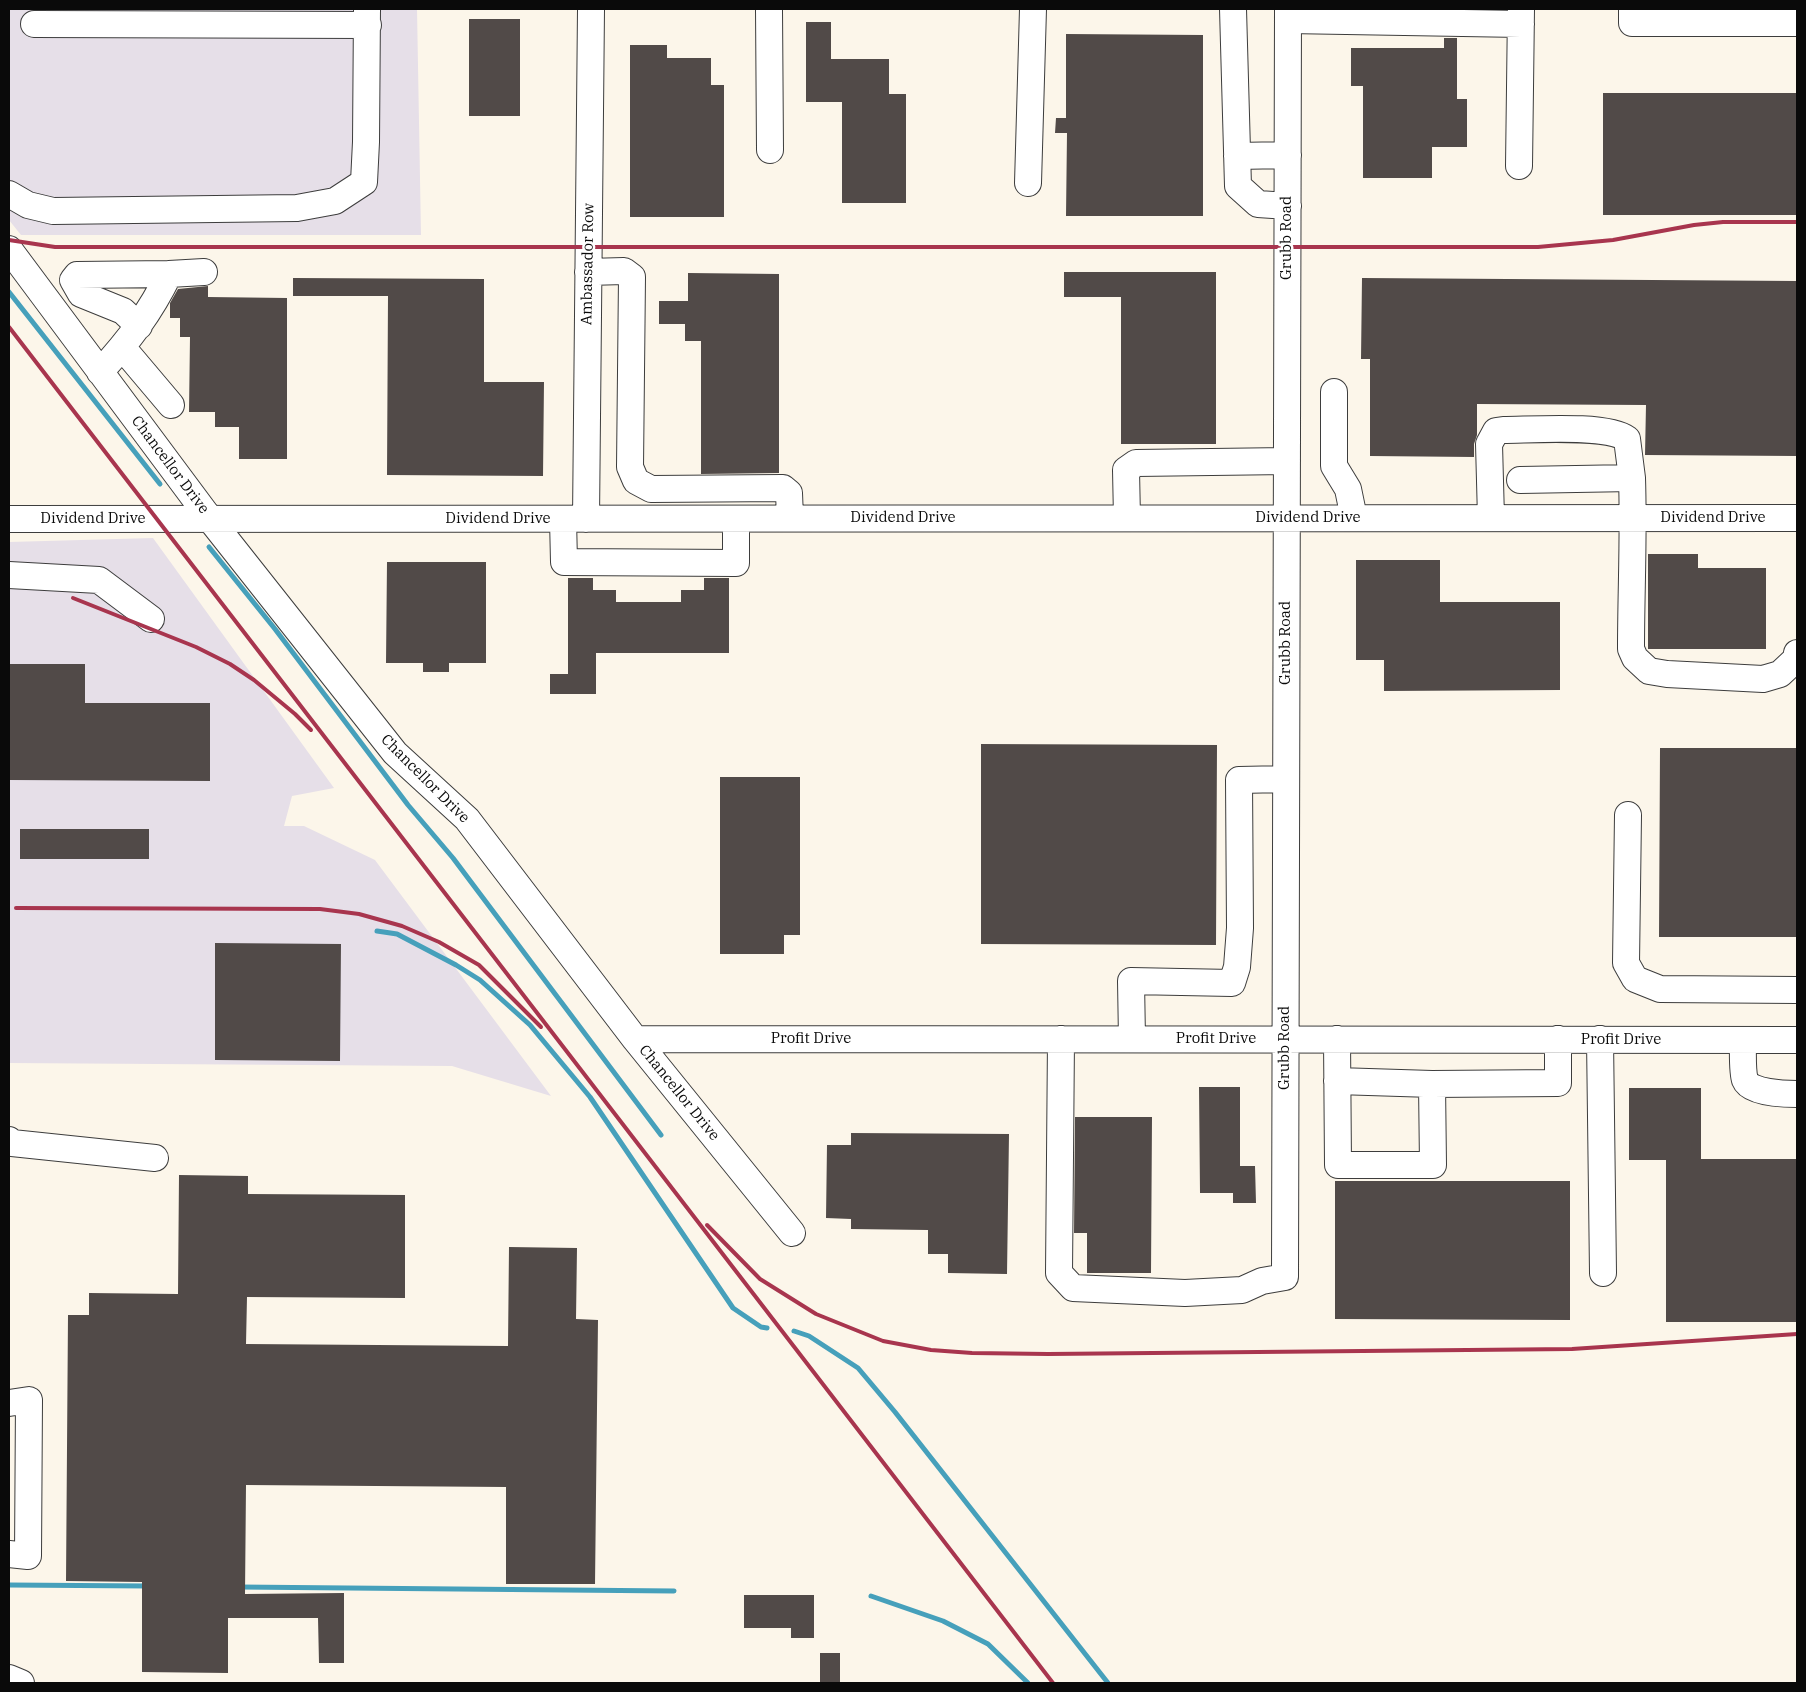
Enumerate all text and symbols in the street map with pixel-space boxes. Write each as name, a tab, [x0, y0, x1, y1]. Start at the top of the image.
street label: Grubb Road	[1278, 196, 1296, 280]
street label: Ambassador Row	[578, 203, 598, 325]
street label: Chancellor Drive	[127, 412, 213, 518]
street label: Dividend Drive	[850, 509, 956, 527]
street label: Dividend Drive	[1255, 509, 1361, 527]
street label: Dividend Drive	[1660, 509, 1766, 527]
street label: Dividend Drive	[40, 510, 146, 528]
street label: Dividend Drive	[445, 510, 551, 528]
street label: Grubb Road	[1277, 601, 1295, 685]
street label: Chancellor Drive	[377, 731, 473, 827]
street label: Grubb Road	[1276, 1006, 1294, 1090]
street label: Profit Drive	[771, 1030, 851, 1048]
street label: Profit Drive	[1176, 1030, 1256, 1048]
street label: Profit Drive	[1581, 1031, 1661, 1049]
street label: Chancellor Drive	[635, 1042, 723, 1144]

